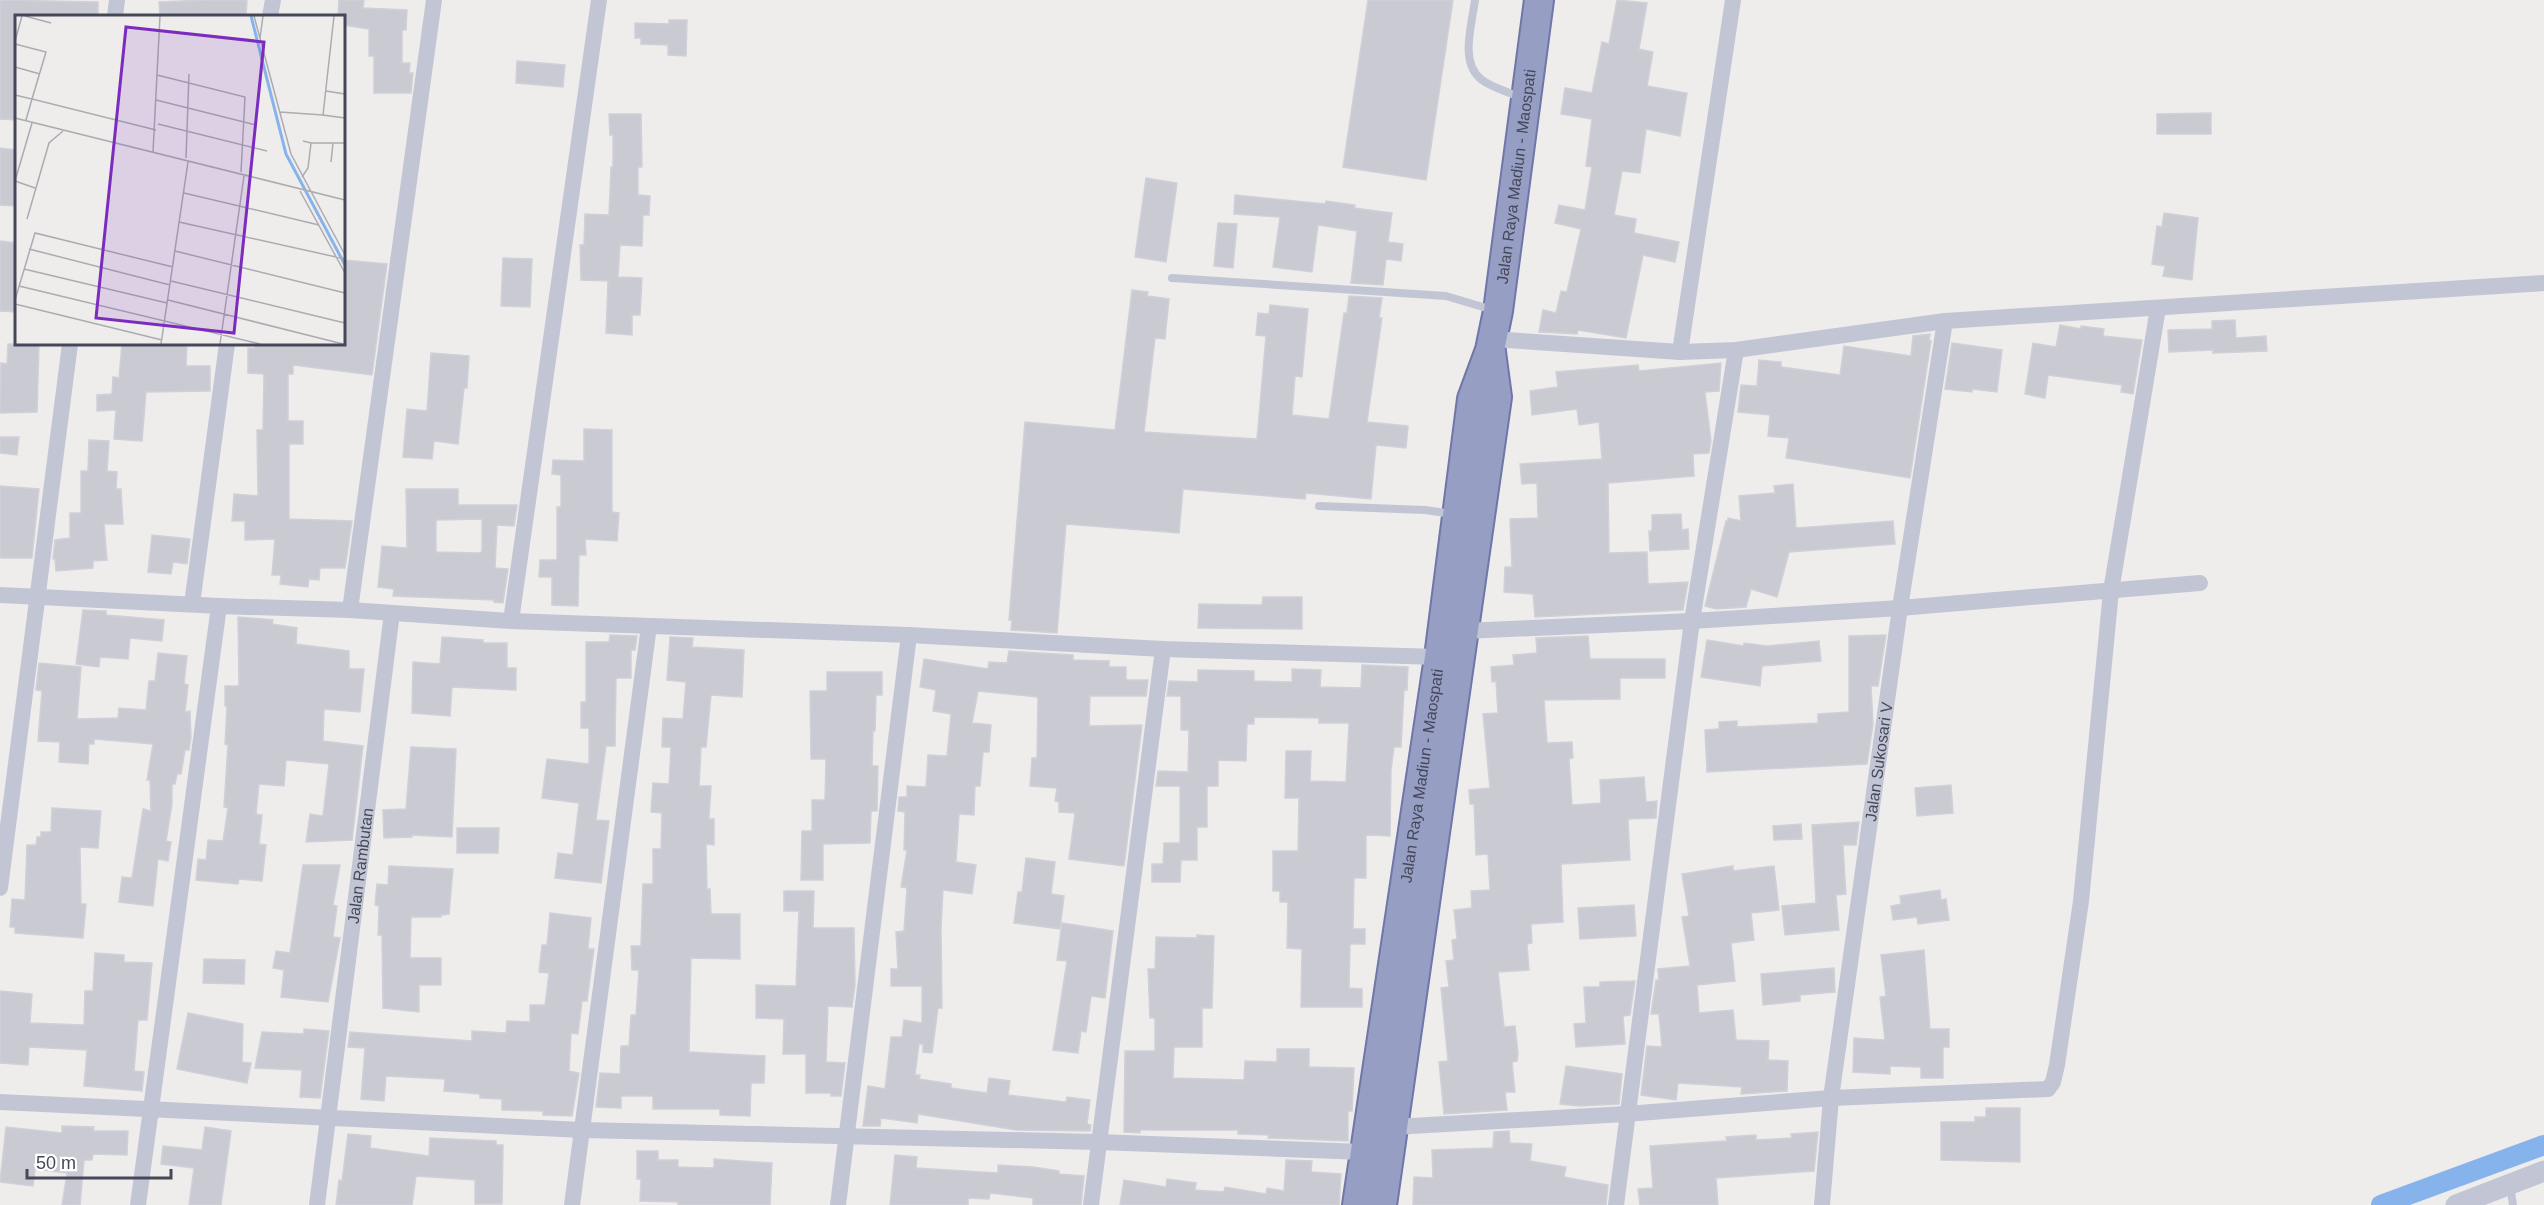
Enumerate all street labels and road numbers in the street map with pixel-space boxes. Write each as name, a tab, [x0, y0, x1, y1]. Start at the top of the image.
street label: Jalan Raya Madiun - Maospati	[1493, 68, 1538, 285]
street label: Jalan Raya Madiun - Maospati	[1397, 668, 1446, 884]
street label: Jalan Sukosari V	[1862, 701, 1895, 822]
street label: Jalan Rambutan	[344, 807, 376, 925]

